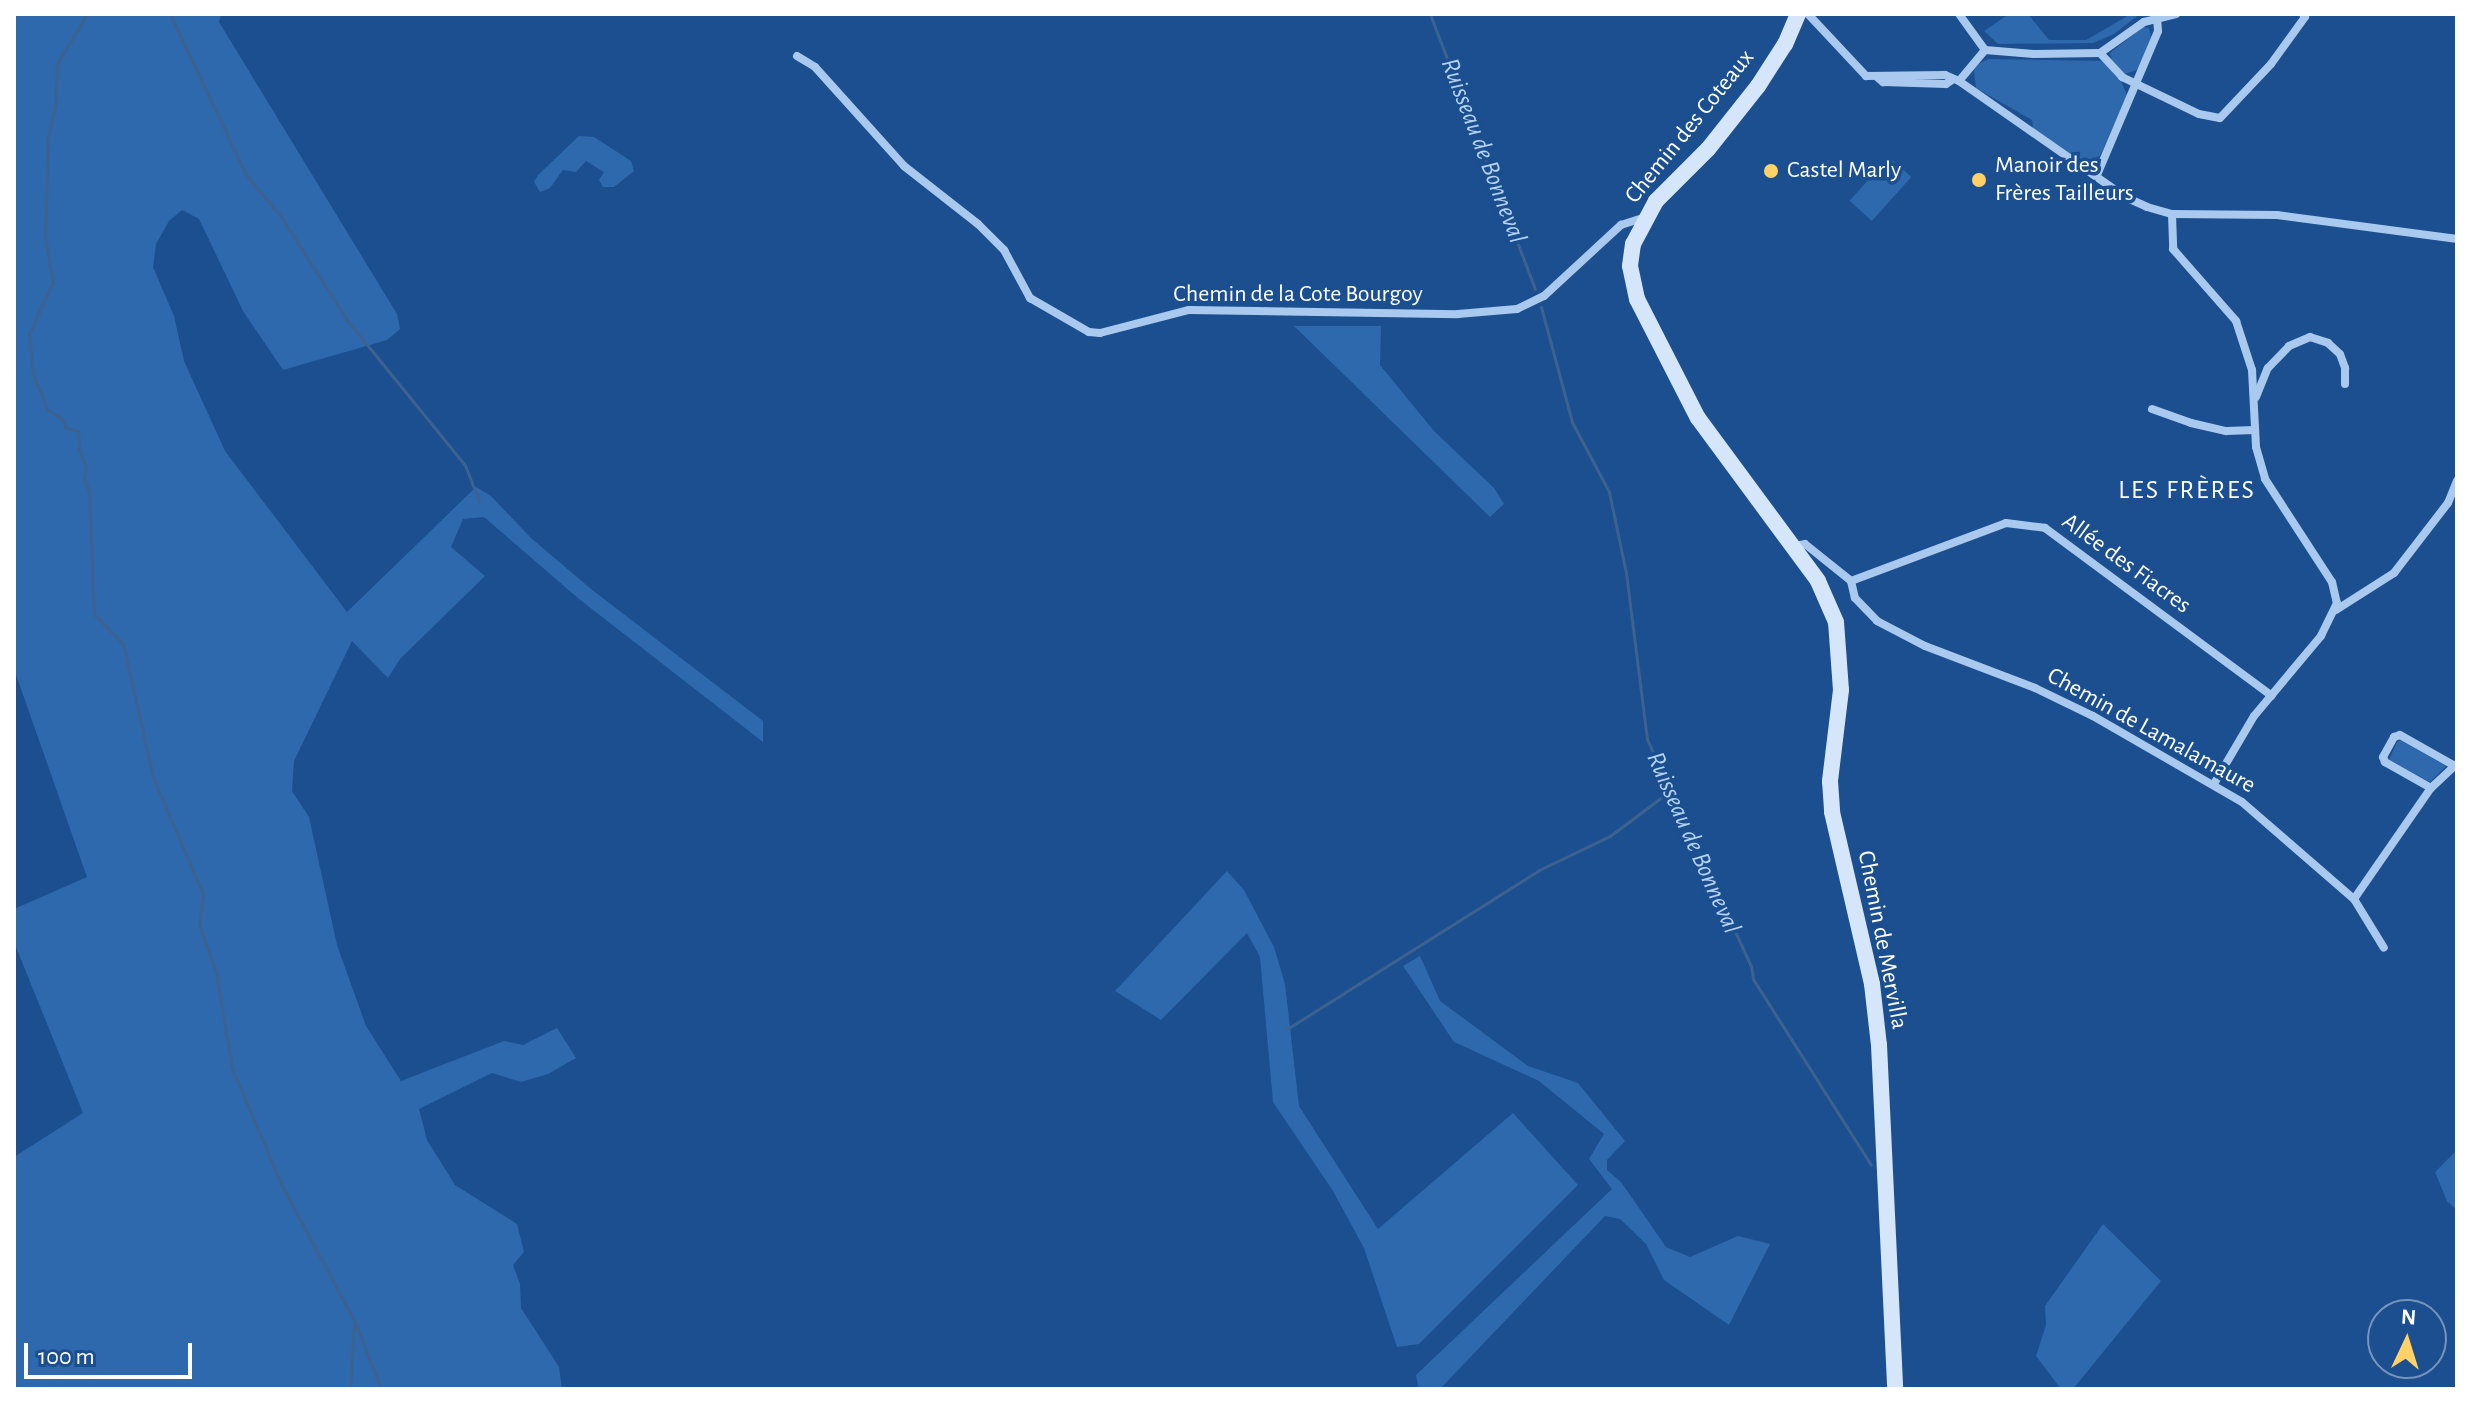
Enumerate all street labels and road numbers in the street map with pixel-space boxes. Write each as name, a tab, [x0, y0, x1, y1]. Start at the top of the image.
street label: Chemin des Coteaux	[1619, 44, 1761, 210]
street label: Chemin de la Cote Bourgoy	[1173, 281, 1423, 309]
street label: Allée des Fiacres	[2056, 508, 2196, 620]
street label: Chemin de Lamalamaure	[2042, 662, 2260, 800]
street label: Chemin de Mervilla	[1851, 848, 1913, 1032]

